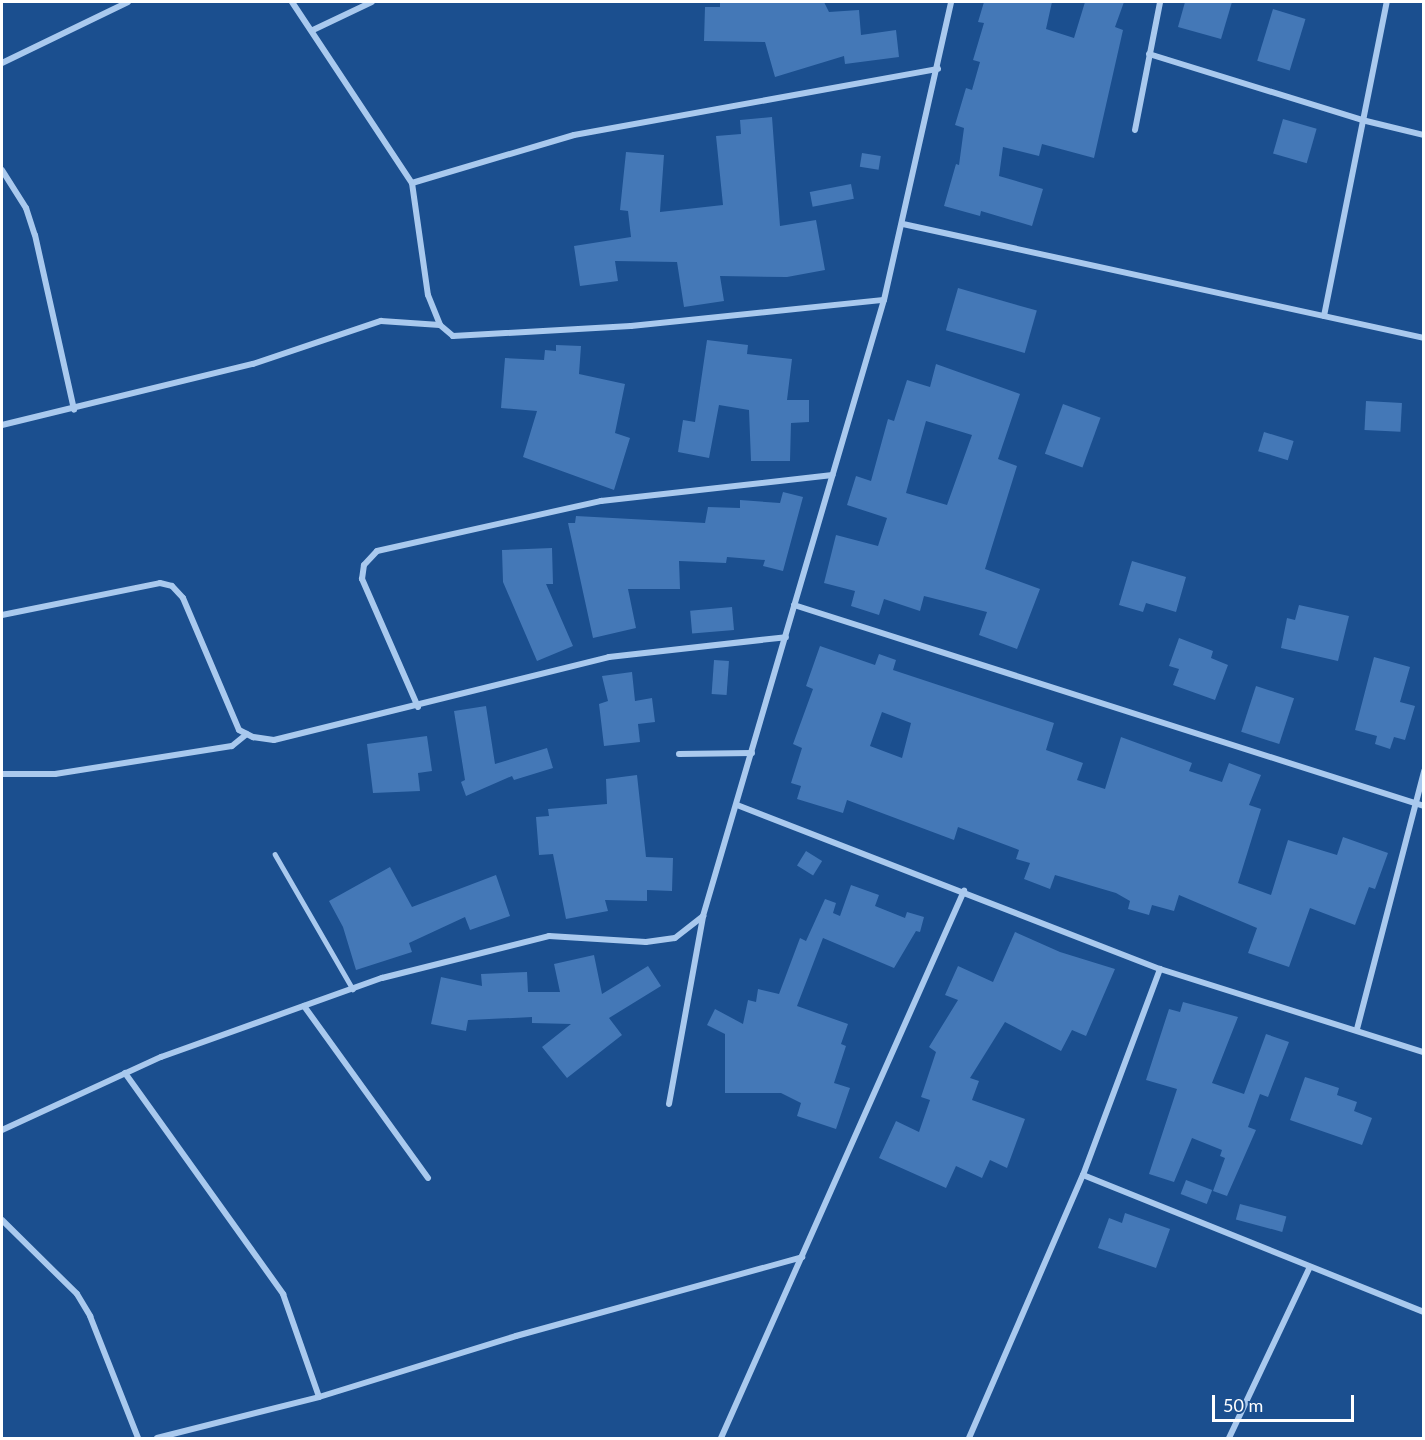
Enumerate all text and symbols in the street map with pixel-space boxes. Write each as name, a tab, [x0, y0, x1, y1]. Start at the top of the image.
scale bar	[1215, 1383, 1358, 1421]
text: 50 m	[1223, 1394, 1263, 1416]

